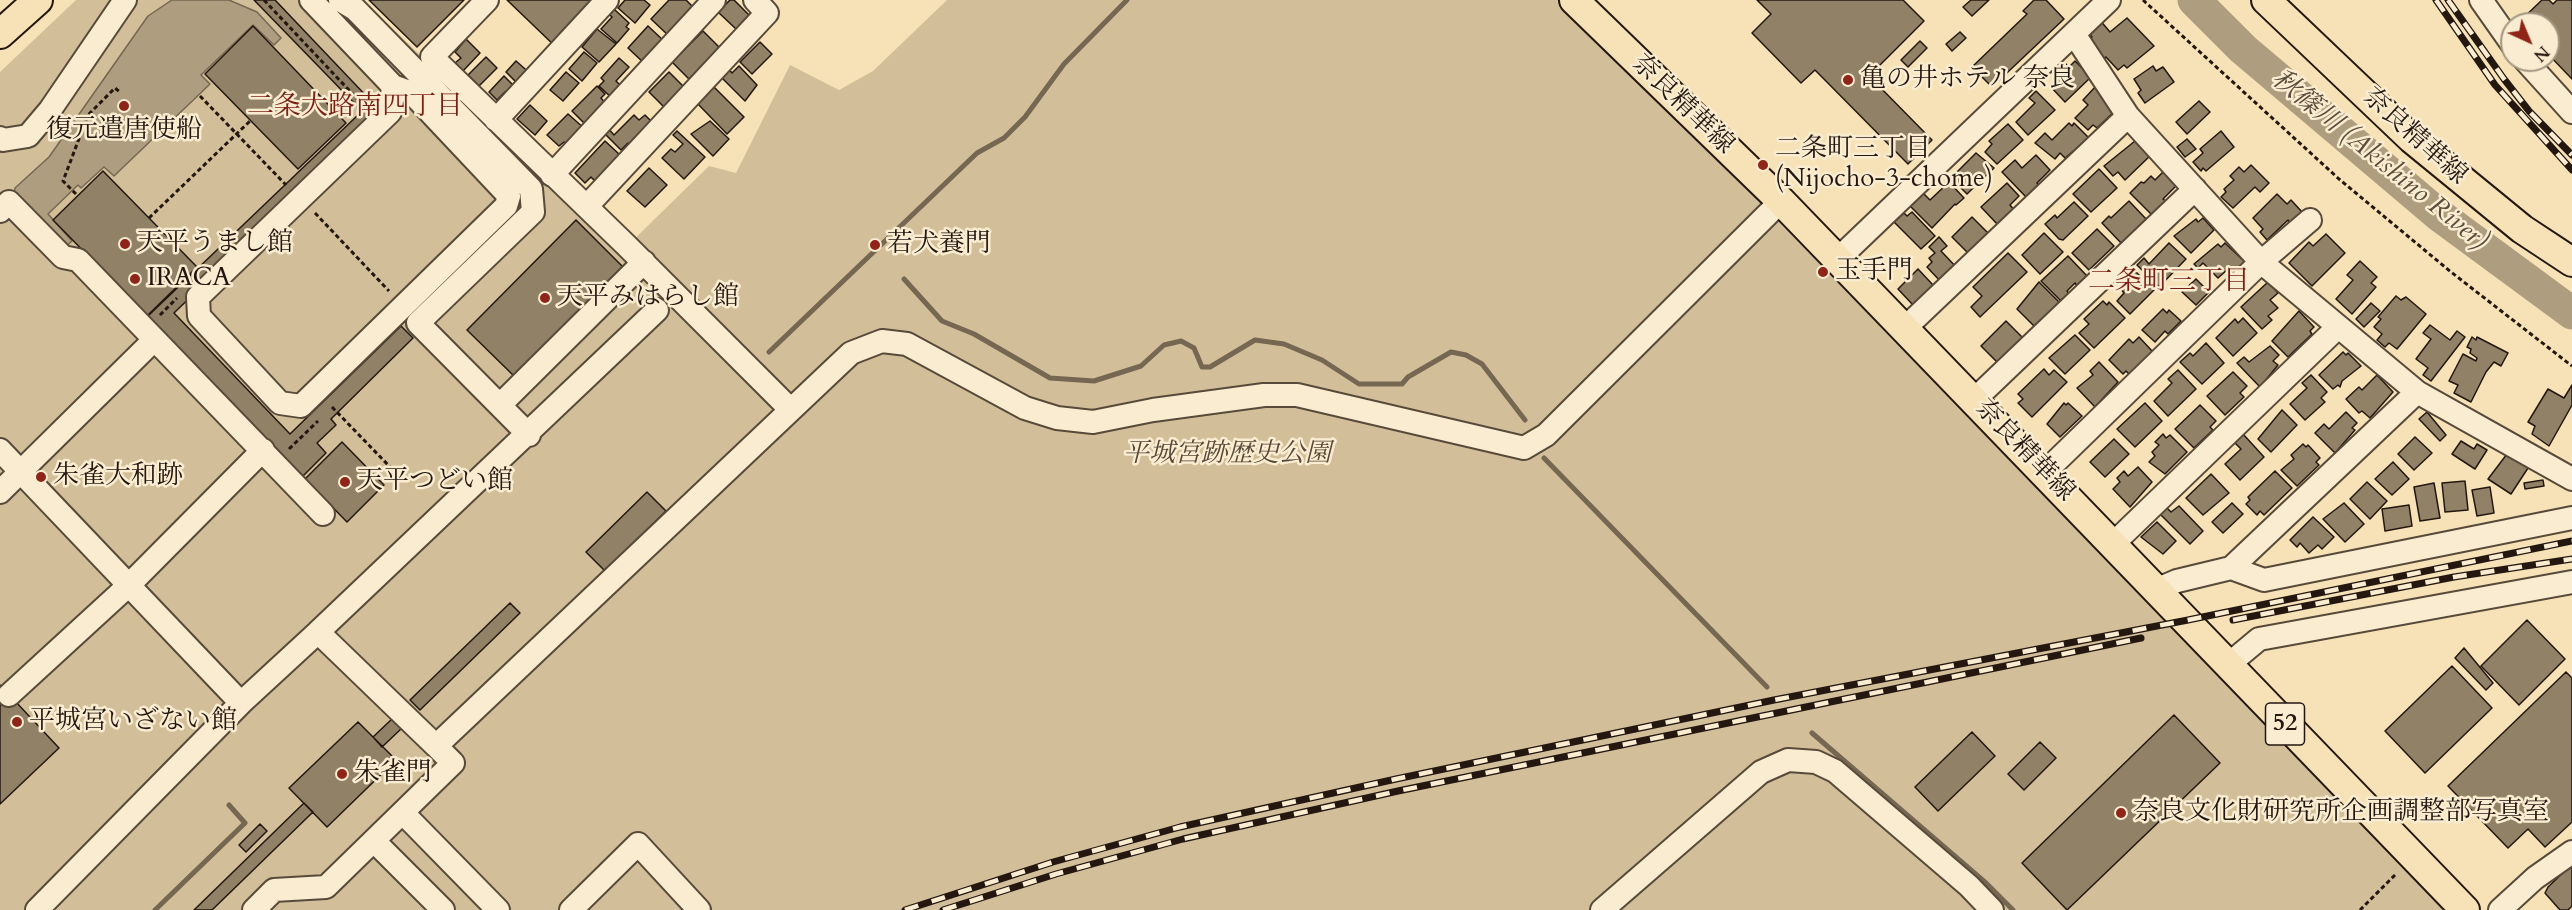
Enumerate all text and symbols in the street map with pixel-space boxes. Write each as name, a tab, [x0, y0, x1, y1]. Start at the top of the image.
north arrow	[2500, 12, 2560, 72]
text: N	[2528, 41, 2554, 66]
street label: 奈良精華線	[1624, 49, 1740, 161]
place label: 亀の井ホテル 奈良	[1860, 64, 2075, 96]
water label: 秋篠川 (Akishino River)	[2264, 64, 2494, 258]
marker: 亀の井ホテル 奈良	[1841, 73, 1855, 87]
street label: 奈良精華線	[2355, 82, 2473, 192]
district label: 二条大路南四丁目	[247, 92, 463, 124]
marker: 復元遣唐使船	[117, 99, 131, 113]
place label: 復元遣唐使船	[46, 115, 202, 147]
place label: 二条町三丁目 (Nijocho-3-chome)	[1775, 134, 1993, 195]
marker: 二条町三丁目 (Nijocho-3-chome)	[1756, 158, 1770, 172]
place label: 天平うまし館	[137, 228, 293, 260]
place label: 若犬養門	[887, 229, 991, 261]
marker: 天平うまし館	[118, 237, 132, 251]
marker: 若犬養門	[868, 238, 882, 252]
place label: 玉手門	[1835, 256, 1913, 288]
place label: IRACA	[147, 263, 231, 295]
marker: 玉手門	[1816, 265, 1830, 279]
district label: 二条町三丁目	[2088, 267, 2250, 299]
marker: IRACA	[128, 272, 142, 286]
place label: 天平みはらし館	[557, 282, 739, 314]
marker: 天平みはらし館	[538, 291, 552, 305]
street label: 奈良精華線	[1968, 393, 2080, 509]
park label: 平城宮跡歴史公園	[1123, 439, 1331, 471]
place label: 朱雀大和跡	[53, 461, 183, 493]
place label: 天平つどい館	[357, 466, 513, 498]
marker: 朱雀大和跡	[34, 470, 48, 484]
marker: 天平つどい館	[338, 475, 352, 489]
road number: 52	[2266, 703, 2304, 745]
place label: 平城宮いざない館	[29, 706, 237, 738]
marker: 平城宮いざない館	[10, 715, 24, 729]
place label: 朱雀門	[354, 758, 432, 790]
marker: 朱雀門	[335, 767, 349, 781]
place label: 奈良文化財研究所企画調整部写真室	[2133, 797, 2549, 829]
marker: 奈良文化財研究所企画調整部写真室	[2114, 806, 2128, 820]

